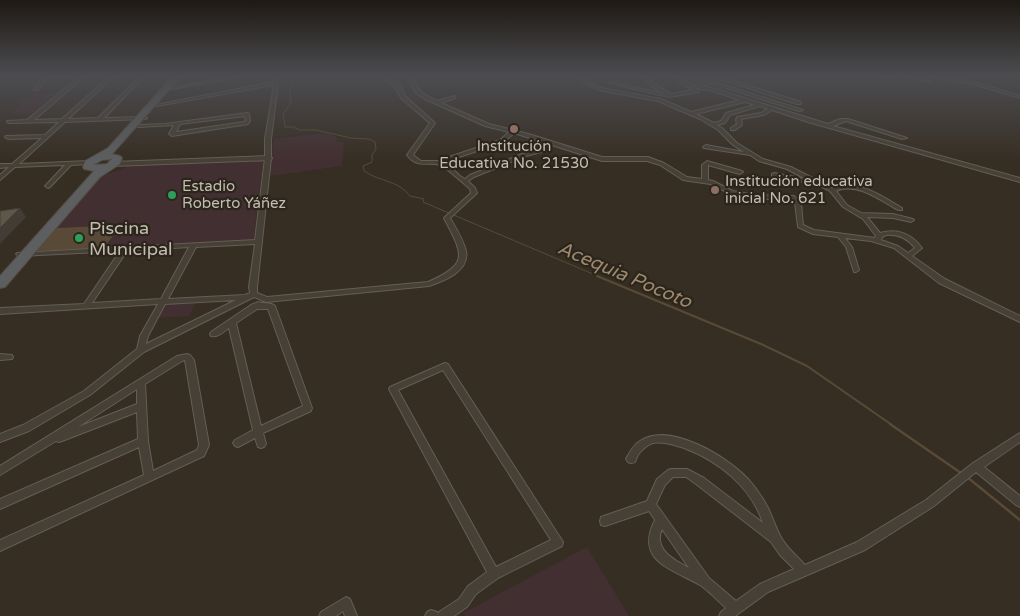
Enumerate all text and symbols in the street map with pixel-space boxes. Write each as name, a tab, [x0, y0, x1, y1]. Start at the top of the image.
marker: Institución Educativa No. 21530	[508, 123, 520, 135]
place label: Institución Educativa No. 21530	[439, 137, 589, 172]
place label: Institución educativa inicial No. 621	[725, 172, 873, 207]
place label: Estadio Roberto Yáñez	[182, 177, 286, 212]
marker: Institución educativa inicial No. 621	[709, 184, 721, 196]
marker: Estadio Roberto Yáñez	[166, 189, 178, 201]
place label: Piscina Municipal	[89, 217, 173, 260]
marker: Piscina Municipal	[73, 232, 85, 244]
water label: Acequia Pocoto	[555, 237, 696, 314]

